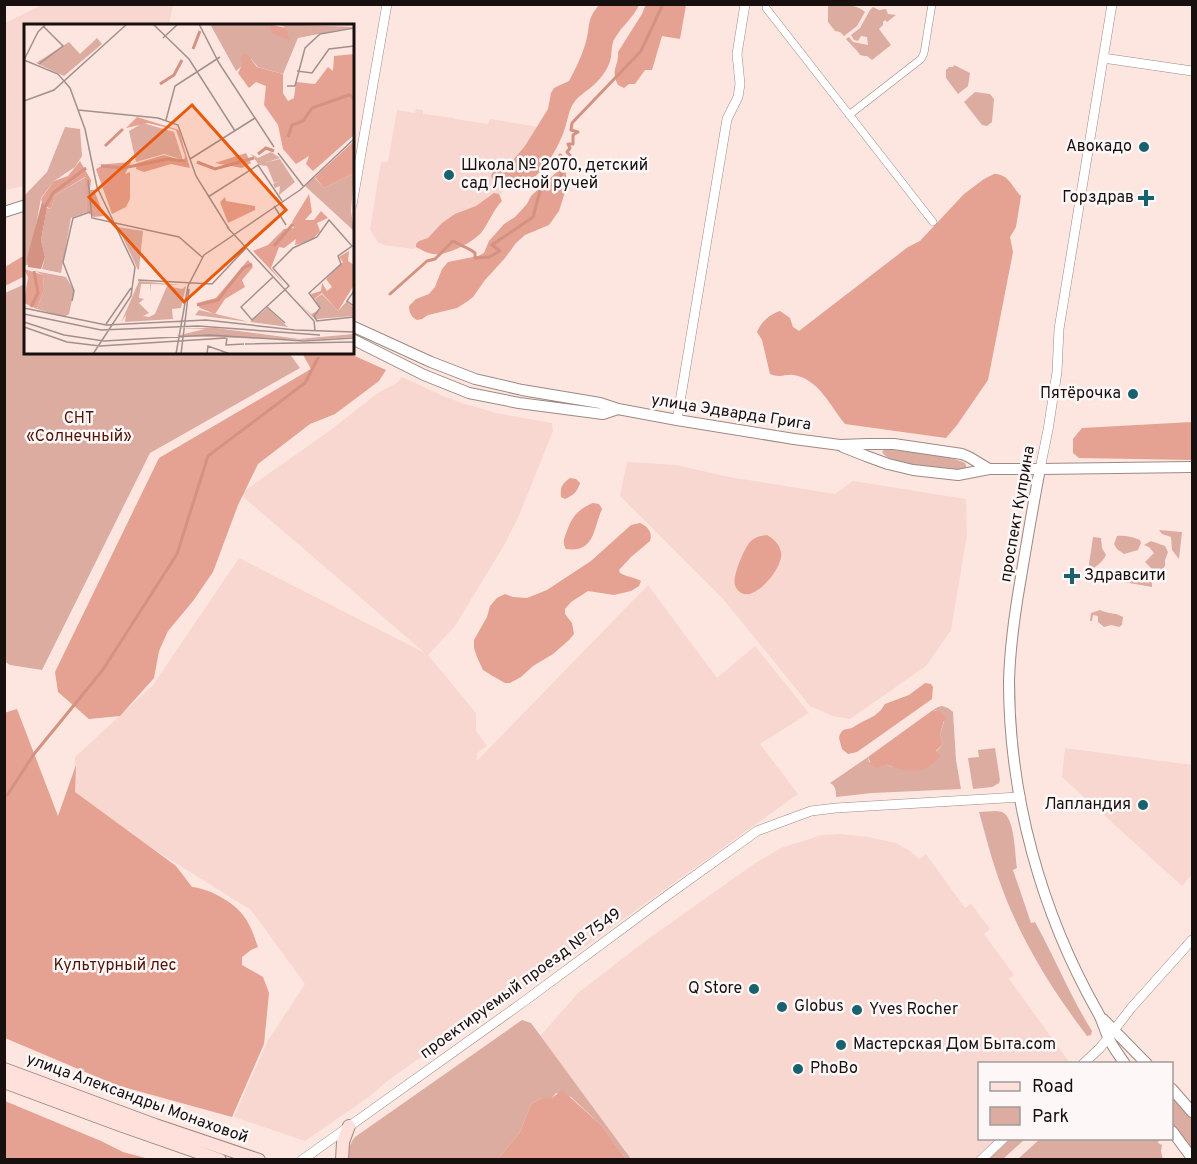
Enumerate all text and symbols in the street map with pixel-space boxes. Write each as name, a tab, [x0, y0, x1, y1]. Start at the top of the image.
inset map	[24, 24, 354, 354]
place label: Авокадо	[1066, 137, 1132, 157]
marker: Авокадо	[1137, 140, 1151, 154]
place label: Школа № 2070, детский сад Лесной ручей	[461, 156, 648, 194]
marker: Школа № 2070, детский сад Лесной ручей	[442, 168, 456, 182]
place label: Горздрав	[1062, 188, 1134, 208]
marker: Горздрав	[1139, 191, 1153, 205]
place label: Пятёрочка	[1040, 384, 1121, 404]
marker: Пятёрочка	[1126, 387, 1140, 401]
street label: улица Эдварда Грига	[650, 390, 812, 436]
park label: СНТ «Солнечный»	[26, 409, 132, 447]
street label: проспект Куприна	[996, 444, 1040, 584]
place label: Здравсити	[1084, 566, 1166, 586]
marker: Здравсити	[1065, 569, 1079, 583]
place label: Лапландия	[1044, 795, 1131, 815]
marker: Лапландия	[1136, 798, 1150, 812]
street label: проектируемый проезд № 7549	[416, 904, 626, 1064]
park label: Культурный лес	[53, 956, 177, 976]
place label: Q Store	[688, 979, 742, 999]
marker: Q Store	[747, 982, 761, 996]
place label: Globus	[794, 997, 844, 1017]
marker: Globus	[775, 1000, 789, 1014]
place label: Yves Rocher	[869, 1000, 958, 1020]
marker: Yves Rocher	[850, 1003, 864, 1017]
place label: Мастерская Дом Быта.com	[853, 1035, 1056, 1055]
marker: Мастерская Дом Быта.com	[834, 1038, 848, 1052]
street label: улица Александры Монаховой	[23, 1050, 251, 1148]
place label: PhoBo	[810, 1059, 858, 1079]
marker: PhoBo	[791, 1062, 805, 1076]
legend	[978, 1062, 1173, 1140]
text: Road	[1032, 1076, 1074, 1099]
text: Park	[1032, 1106, 1069, 1129]

